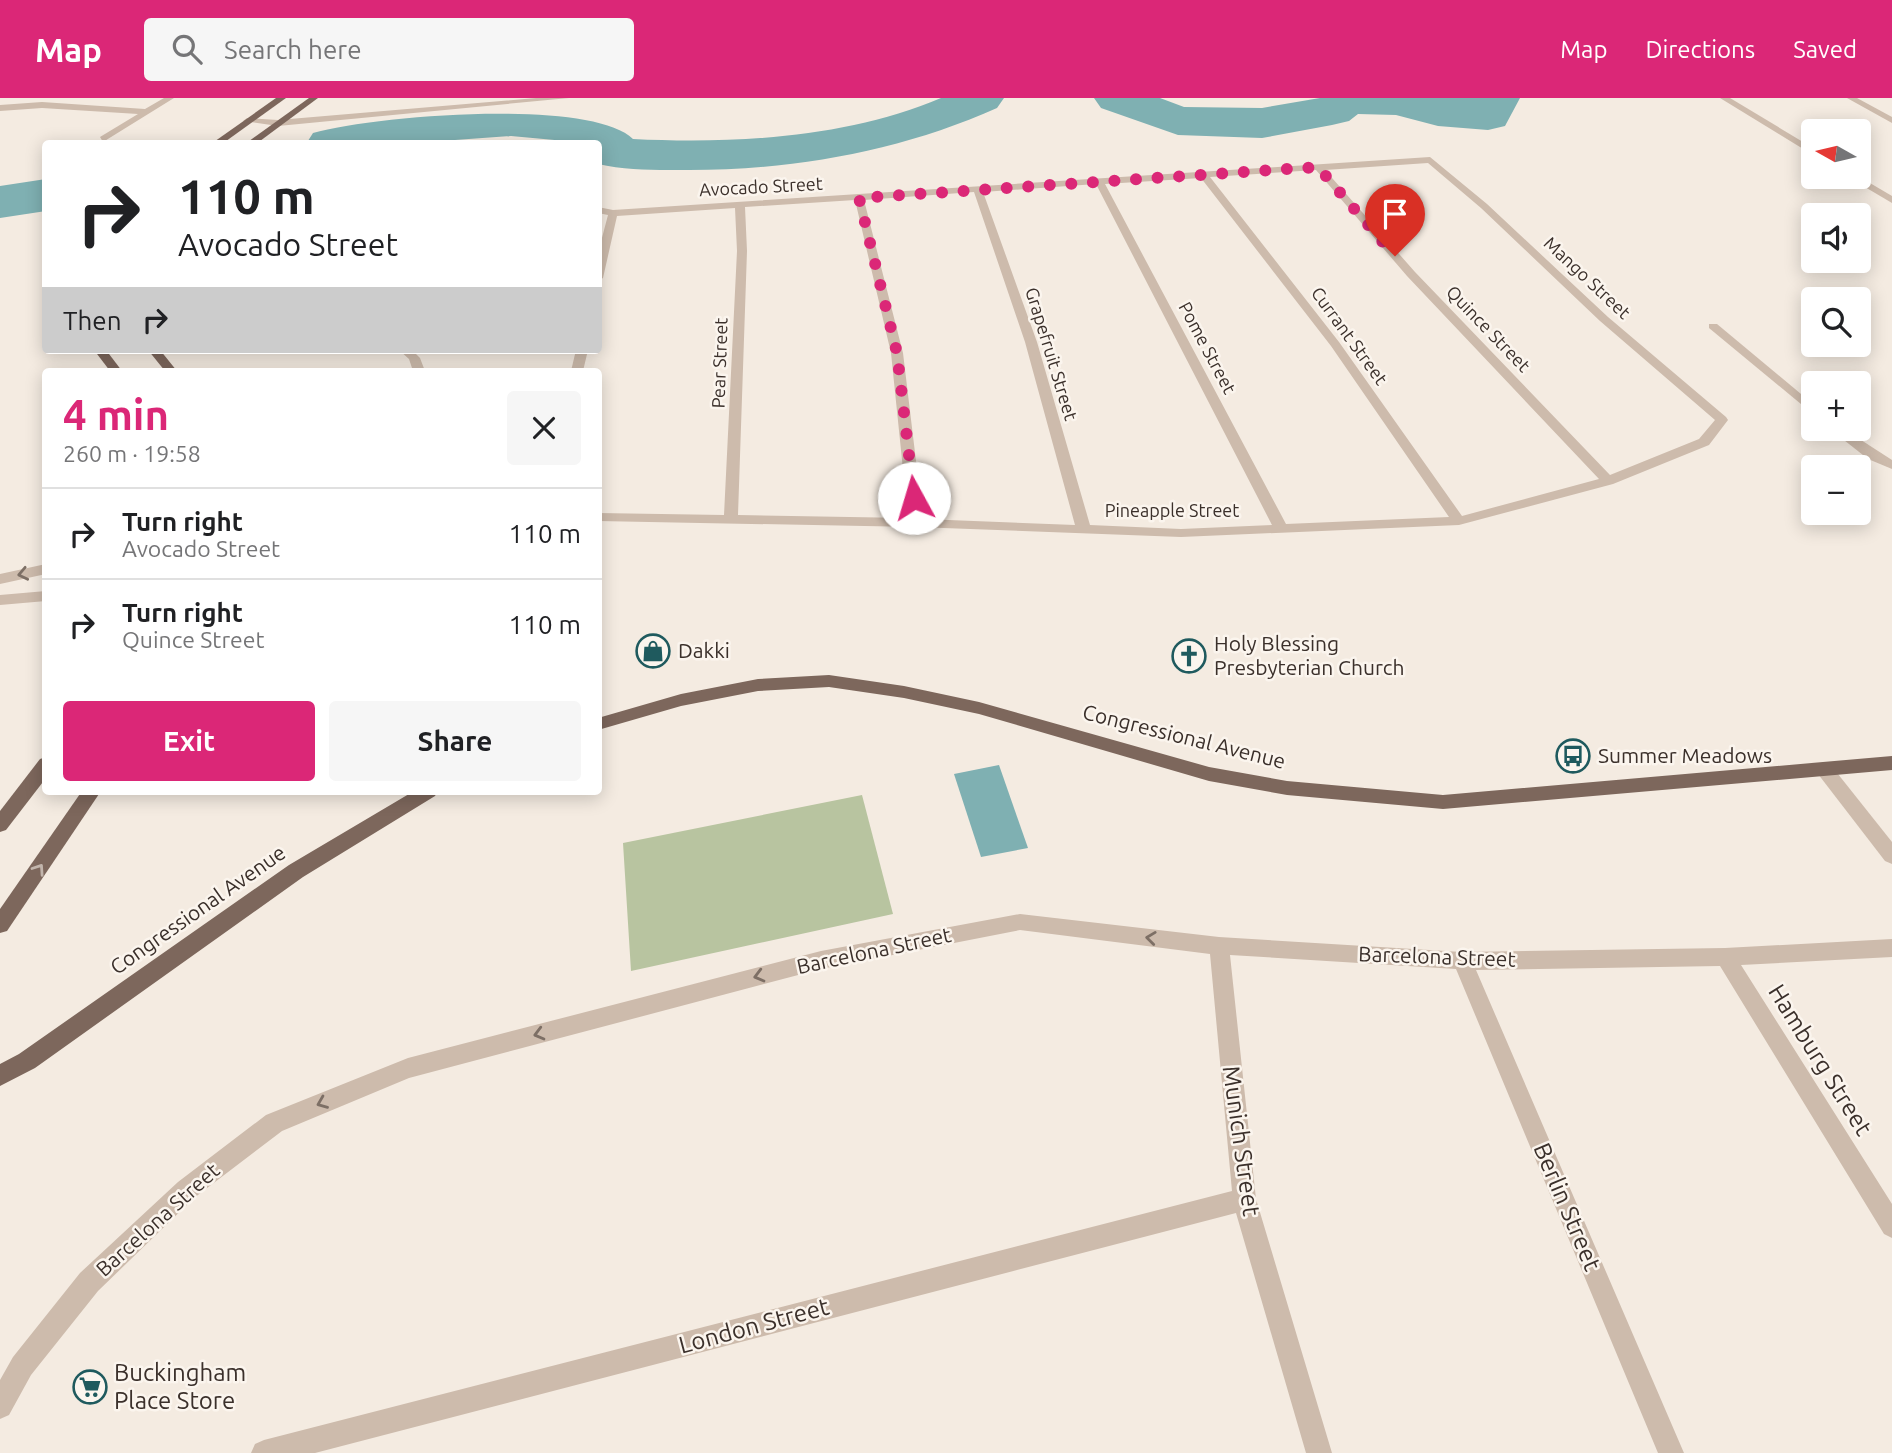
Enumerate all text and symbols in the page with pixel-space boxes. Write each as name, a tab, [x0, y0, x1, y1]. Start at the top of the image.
search box	[144, 18, 634, 81]
icon: search	[168, 30, 206, 68]
text: Map	[35, 31, 102, 68]
text: Search here	[224, 35, 362, 64]
text: Map	[1560, 36, 1607, 63]
text: Directions	[1645, 36, 1755, 63]
text: Saved	[1793, 36, 1857, 63]
north arrow	[1801, 119, 1871, 189]
map controls	[1801, 119, 1871, 525]
icon: right	[63, 168, 154, 259]
text: 110 m	[178, 168, 315, 223]
street label: Avocado Street	[699, 173, 823, 199]
pin	[1365, 184, 1425, 256]
icon: arrive	[1376, 195, 1414, 233]
button: sound	[1801, 203, 1871, 273]
text: Avocado Street	[178, 226, 398, 262]
street label: Mango Street	[1540, 232, 1635, 322]
street label: Quince Street	[1442, 281, 1535, 376]
street label: Currant Street	[1308, 283, 1392, 388]
street label: Grapefruit Street	[1022, 285, 1082, 423]
button: search	[1801, 287, 1871, 357]
street label: Pome Street	[1175, 298, 1240, 397]
icon: right	[136, 301, 174, 339]
text: Then	[63, 306, 122, 335]
street label: Pear Street	[707, 317, 731, 409]
button: +	[1801, 371, 1871, 441]
text: 4 min	[63, 391, 169, 438]
button: close	[507, 391, 581, 465]
text: 260 m · 19:58	[63, 441, 201, 466]
button: −	[1801, 455, 1871, 525]
position arrow	[877, 461, 951, 535]
street label: Pineapple Street	[1105, 500, 1239, 520]
text: Turn right	[122, 507, 243, 536]
icon: right	[63, 515, 101, 553]
text: 110 m	[509, 519, 581, 548]
text: Avocado Street	[122, 536, 280, 561]
one-way arrow	[17, 565, 29, 580]
text: Turn right	[122, 598, 243, 627]
icon: right	[63, 606, 101, 644]
text: 110 m	[509, 610, 581, 639]
text: Quince Street	[122, 627, 265, 652]
place label: Holy Blessing Presbyterian Church	[1214, 631, 1405, 679]
shop icon: Dakki	[634, 632, 672, 670]
church icon: Holy Blessing Presbyterian Church	[1170, 637, 1208, 675]
place label: Dakki	[678, 638, 730, 662]
street label: Congressional Avenue	[1080, 699, 1288, 773]
button: Exit	[63, 701, 315, 781]
button: Share	[329, 701, 581, 781]
bus stop icon: Summer Meadows	[1554, 737, 1592, 775]
place label: Summer Meadows	[1598, 743, 1772, 767]
street label: Congressional Avenue	[105, 840, 290, 979]
one-way arrow	[31, 864, 43, 877]
street label: Barcelona Street	[794, 922, 953, 978]
one-way arrow	[1145, 930, 1157, 945]
street label: Barcelona Street	[1358, 941, 1516, 971]
one-way arrow	[753, 968, 765, 983]
street label: Hamburg Street	[1763, 979, 1878, 1141]
one-way arrow	[533, 1026, 545, 1040]
street label: Munich Street	[1218, 1064, 1265, 1218]
one-way arrow	[317, 1095, 329, 1109]
street label: Berlin Street	[1528, 1139, 1607, 1275]
street label: Barcelona Street	[91, 1158, 224, 1281]
street label: London Street	[676, 1292, 832, 1359]
place label: Buckingham Place Store	[114, 1359, 246, 1414]
supermarket icon: Buckingham Place Store	[71, 1368, 109, 1406]

